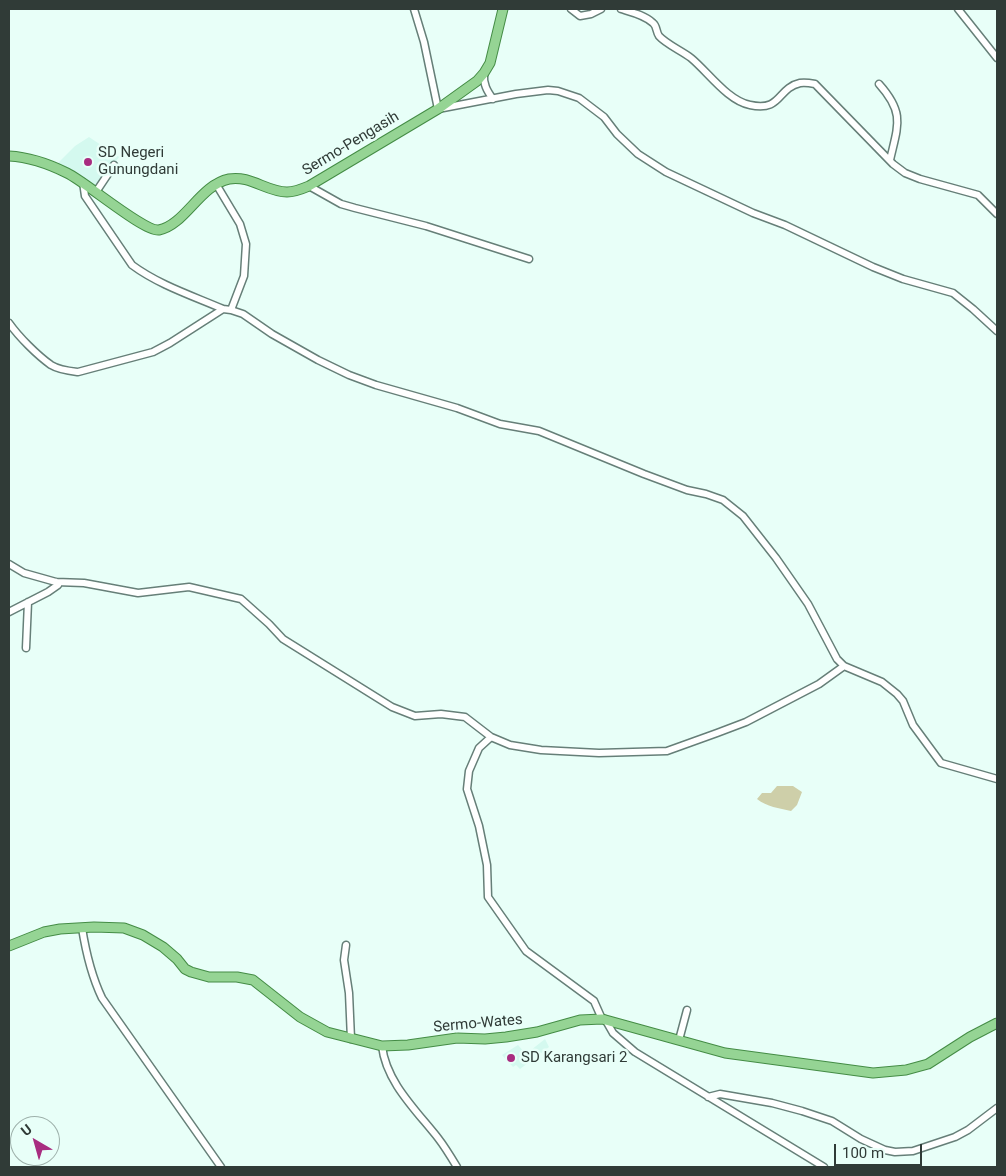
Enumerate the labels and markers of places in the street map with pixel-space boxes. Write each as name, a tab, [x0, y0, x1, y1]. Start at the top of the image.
place label: SD Negeri Gunungdani	[98, 144, 178, 179]
marker: SD Negeri Gunungdani	[82, 156, 94, 168]
place label: SD Karangsari 2	[521, 1049, 627, 1067]
marker: SD Karangsari 2	[505, 1052, 517, 1064]

